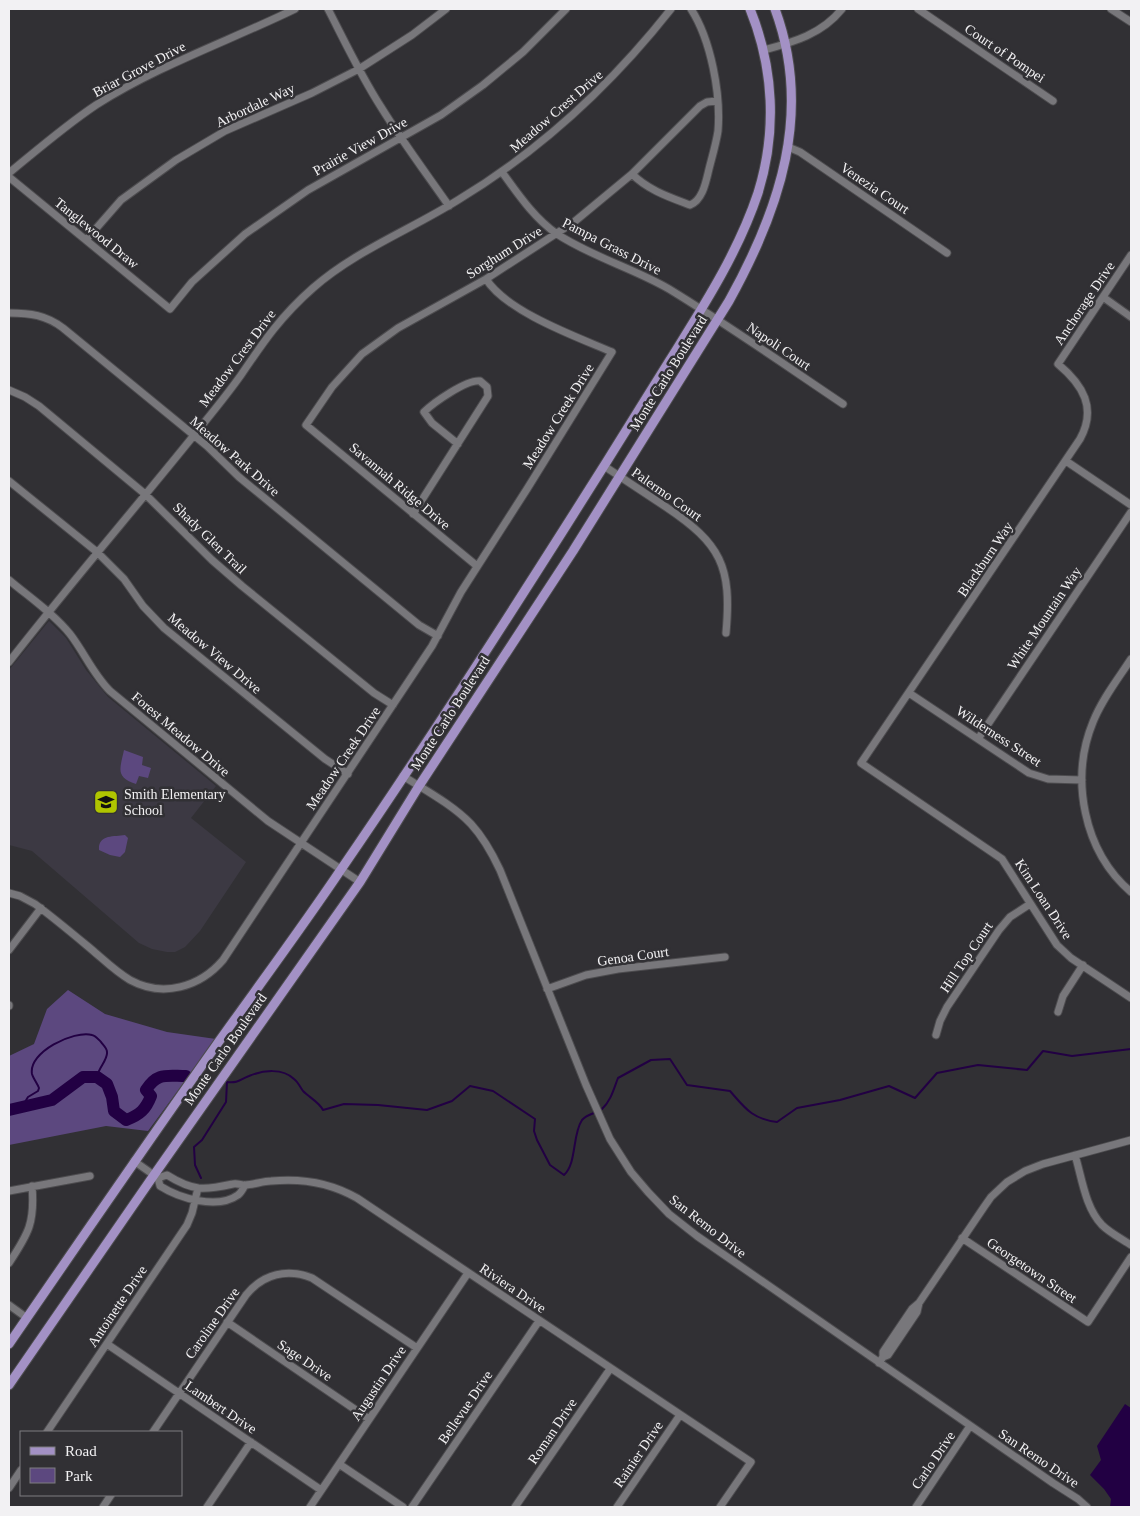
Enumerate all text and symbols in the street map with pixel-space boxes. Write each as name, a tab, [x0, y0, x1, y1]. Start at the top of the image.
street label: Court of Pompei	[962, 21, 1048, 86]
street label: Briar Grove Drive	[90, 39, 188, 100]
street label: Meadow Crest Drive	[507, 67, 606, 156]
street label: Arbordale Way	[213, 81, 297, 130]
street label: Prairie View Drive	[310, 114, 410, 179]
street label: Venezia Court	[837, 160, 912, 217]
street label: Tanglewood Draw	[52, 195, 142, 272]
street label: Pampa Grass Drive	[560, 215, 664, 278]
street label: Sorghum Drive	[464, 223, 545, 282]
street label: Anchorage Drive	[1051, 259, 1118, 348]
street label: Meadow Crest Drive	[196, 307, 279, 410]
street label: Monte Carlo Boulevard	[627, 313, 710, 434]
street label: Napoli Court	[744, 320, 813, 373]
street label: Meadow Creek Drive	[520, 361, 597, 472]
street label: Meadow Park Drive	[187, 413, 282, 499]
street label: Savannah Ridge Drive	[346, 440, 453, 533]
street label: Palermo Court	[629, 465, 705, 524]
street label: Shady Glen Trail	[170, 500, 249, 577]
street label: Blackburn Way	[955, 519, 1016, 599]
street label: White Mountain Way	[1004, 564, 1084, 673]
street label: Meadow View Drive	[165, 610, 264, 697]
street label: Monte Carlo Boulevard	[408, 653, 493, 773]
street label: Forest Meadow Drive	[129, 689, 233, 780]
street label: Wilderness Street	[953, 703, 1044, 770]
street label: Meadow Creek Drive	[303, 704, 384, 813]
place label: Smith Elementary School	[124, 787, 225, 818]
school or university icon: Smith Elementary School	[93, 789, 119, 815]
street label: Kim Loan Drive	[1012, 856, 1075, 942]
street label: Hill Top Court	[937, 919, 996, 995]
street label: Genoa Court	[596, 944, 670, 969]
street label: Monte Carlo Boulevard	[181, 991, 270, 1108]
street label: San Remo Drive	[666, 1192, 749, 1261]
street label: Georgetown Street	[984, 1235, 1080, 1306]
street label: Riviera Drive	[477, 1261, 549, 1316]
street label: Antoinette Drive	[85, 1263, 150, 1350]
street label: Caroline Drive	[182, 1285, 243, 1362]
street label: Sage Drive	[275, 1337, 335, 1384]
street label: Augustin Drive	[348, 1343, 409, 1423]
street label: Bellevue Drive	[435, 1368, 495, 1447]
street label: Lambert Drive	[182, 1378, 259, 1437]
street label: Roman Drive	[525, 1396, 580, 1467]
street label: Rainier Drive	[611, 1418, 666, 1490]
street label: San Remo Drive	[996, 1426, 1082, 1491]
street label: Carlo Drive	[909, 1429, 958, 1492]
legend	[20, 1431, 182, 1496]
text: Road	[65, 1443, 97, 1459]
text: Park	[65, 1468, 93, 1484]

